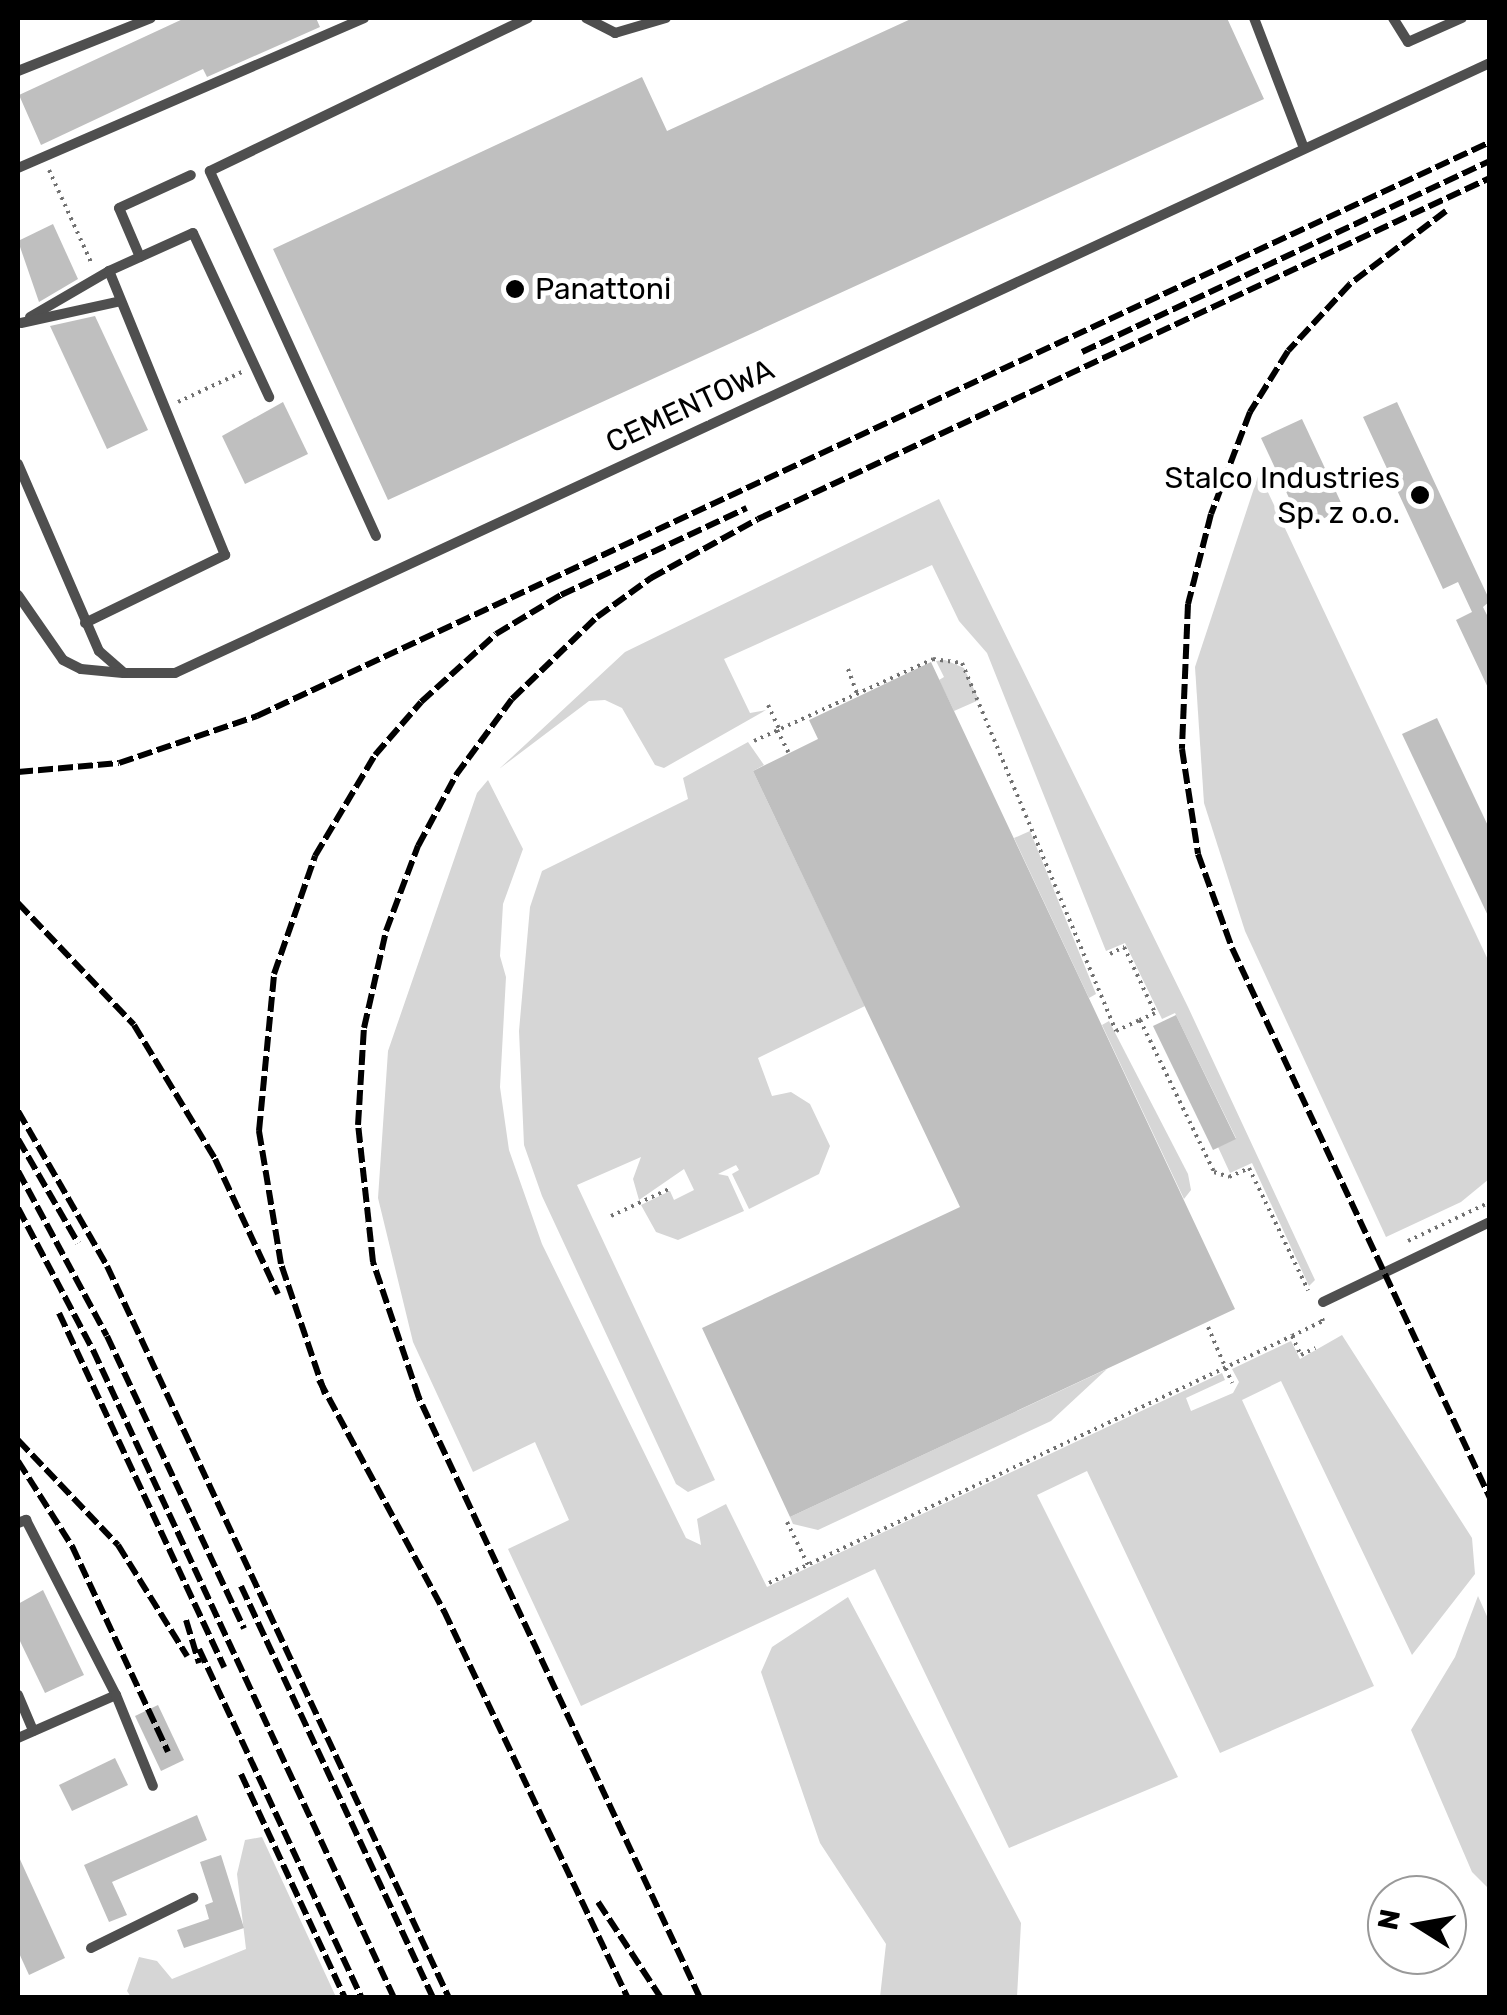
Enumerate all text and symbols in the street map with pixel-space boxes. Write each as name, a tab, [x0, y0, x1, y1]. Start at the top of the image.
place label: Panattoni	[535, 271, 671, 307]
marker: Panattoni	[504, 278, 526, 300]
street label: CEMENTOWA	[600, 351, 780, 461]
place label: Stalco Industries Sp. z o.o.	[1165, 460, 1400, 530]
marker: Stalco Industries Sp. z o.o.	[1409, 484, 1431, 506]
north arrow	[1367, 1875, 1467, 1975]
text: N	[1371, 1907, 1407, 1933]

